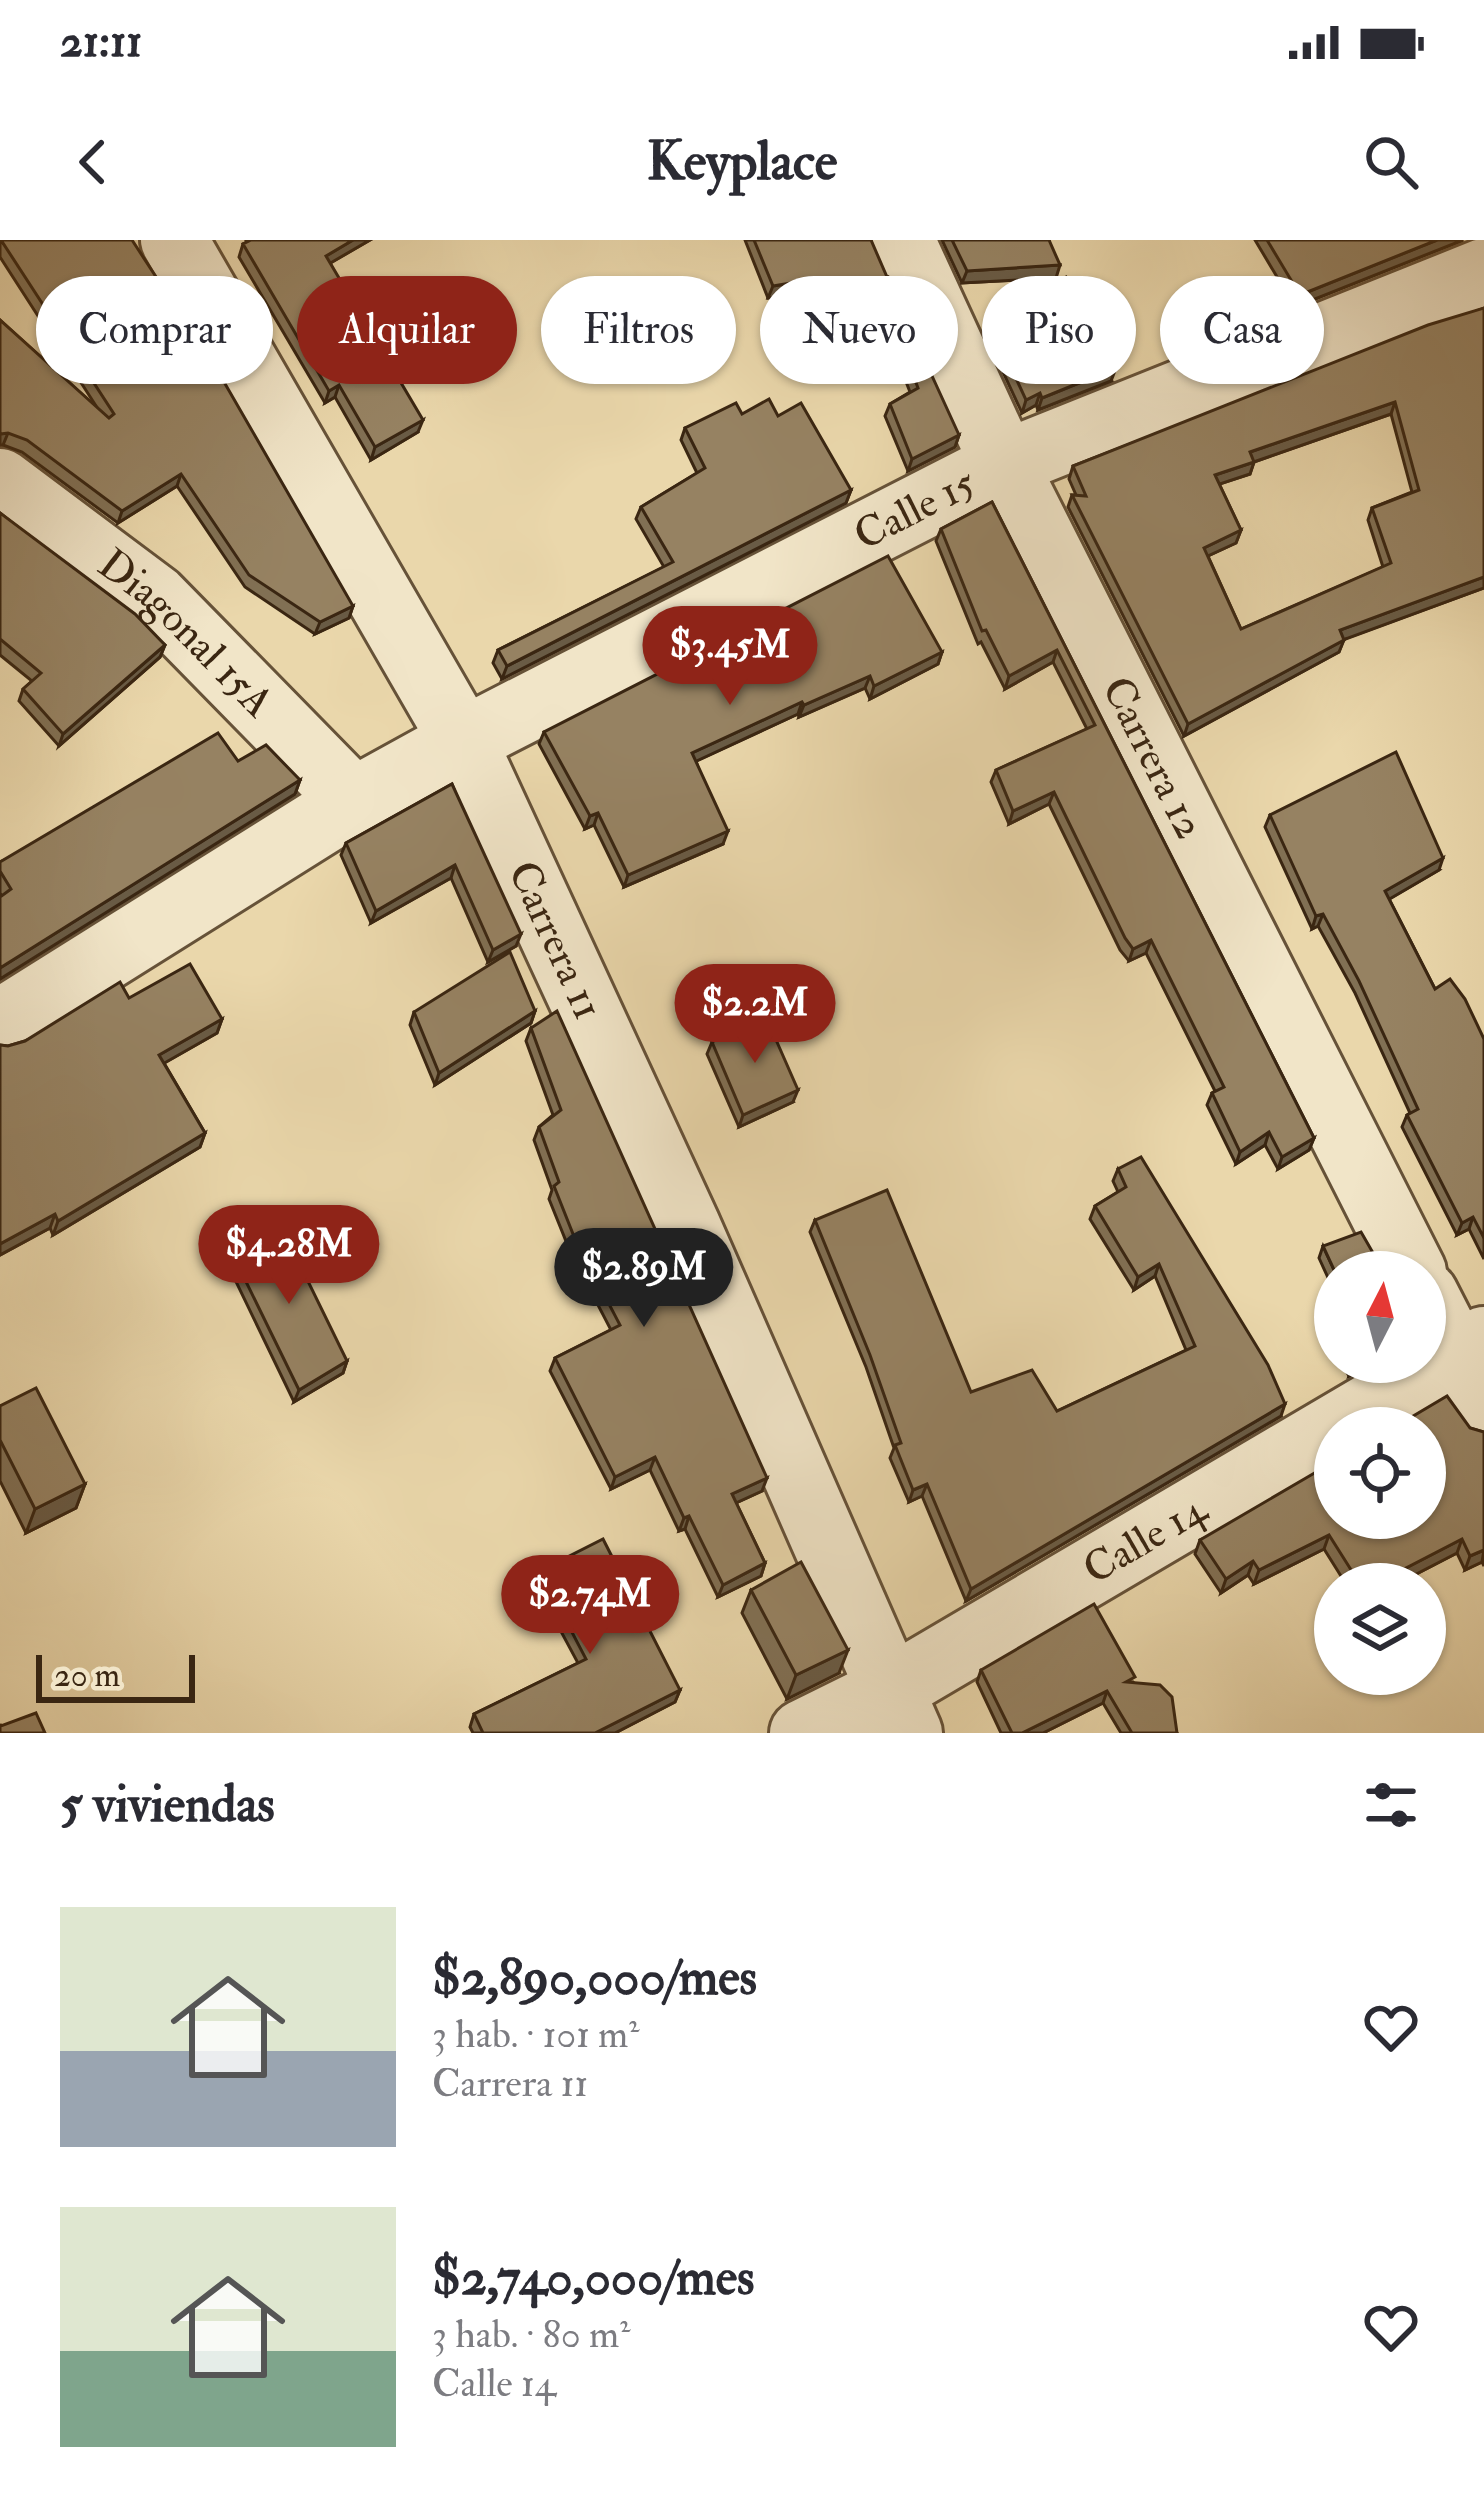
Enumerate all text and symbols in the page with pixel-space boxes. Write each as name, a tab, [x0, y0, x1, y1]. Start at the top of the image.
text: 21:11	[60, 14, 142, 70]
text: Keyplace	[647, 128, 837, 196]
icon: back	[60, 129, 126, 195]
icon: search	[1358, 129, 1424, 195]
chip: Comprar	[36, 276, 273, 384]
chip: Alquilar	[297, 276, 517, 384]
chip: Filtros	[541, 276, 736, 384]
chip: Nuevo	[760, 276, 958, 384]
chip: Piso	[982, 276, 1136, 384]
chip: Casa	[1160, 276, 1324, 384]
street label: Calle 15	[846, 457, 985, 562]
street label: Diagonal 15A	[88, 538, 284, 729]
pin: $3.45M	[632, 606, 828, 708]
text: $3.45M	[669, 620, 791, 669]
street label: Carrera 12	[1090, 668, 1215, 848]
street label: Carrera 11	[496, 853, 614, 1028]
pin: $2.2M	[671, 964, 839, 1066]
text: $2.2M	[702, 978, 808, 1027]
pin: $4.28M	[191, 1205, 387, 1307]
text: $4.28M	[225, 1219, 353, 1268]
pin: $2.89M	[546, 1228, 742, 1330]
text: $2.89M	[581, 1242, 707, 1291]
north arrow	[1314, 1251, 1446, 1383]
map controls	[1314, 1251, 1446, 1695]
button: locate	[1314, 1407, 1446, 1539]
street label: Calle 14	[1074, 1482, 1218, 1596]
pin: $2.74M	[492, 1555, 688, 1657]
button: layers	[1314, 1563, 1446, 1695]
text: $2.74M	[528, 1569, 652, 1618]
scale bar	[36, 1649, 195, 1702]
text: 20 m	[54, 1655, 120, 1696]
icon: filters	[1358, 1772, 1424, 1838]
text: 5 viviendas	[60, 1773, 275, 1837]
text: $2,890,000/mes	[432, 1946, 757, 2010]
icon: home	[156, 1955, 300, 2099]
icon: heart	[1358, 1994, 1424, 2060]
text: 3 hab. · 101 m²	[432, 2010, 639, 2059]
text: Carrera 11	[432, 2059, 588, 2108]
text: $2,740,000/mes	[432, 2246, 755, 2310]
icon: home	[156, 2255, 300, 2399]
icon: heart	[1358, 2294, 1424, 2360]
text: 3 hab. · 80 m²	[432, 2310, 630, 2359]
text: Calle 14	[432, 2359, 556, 2408]

